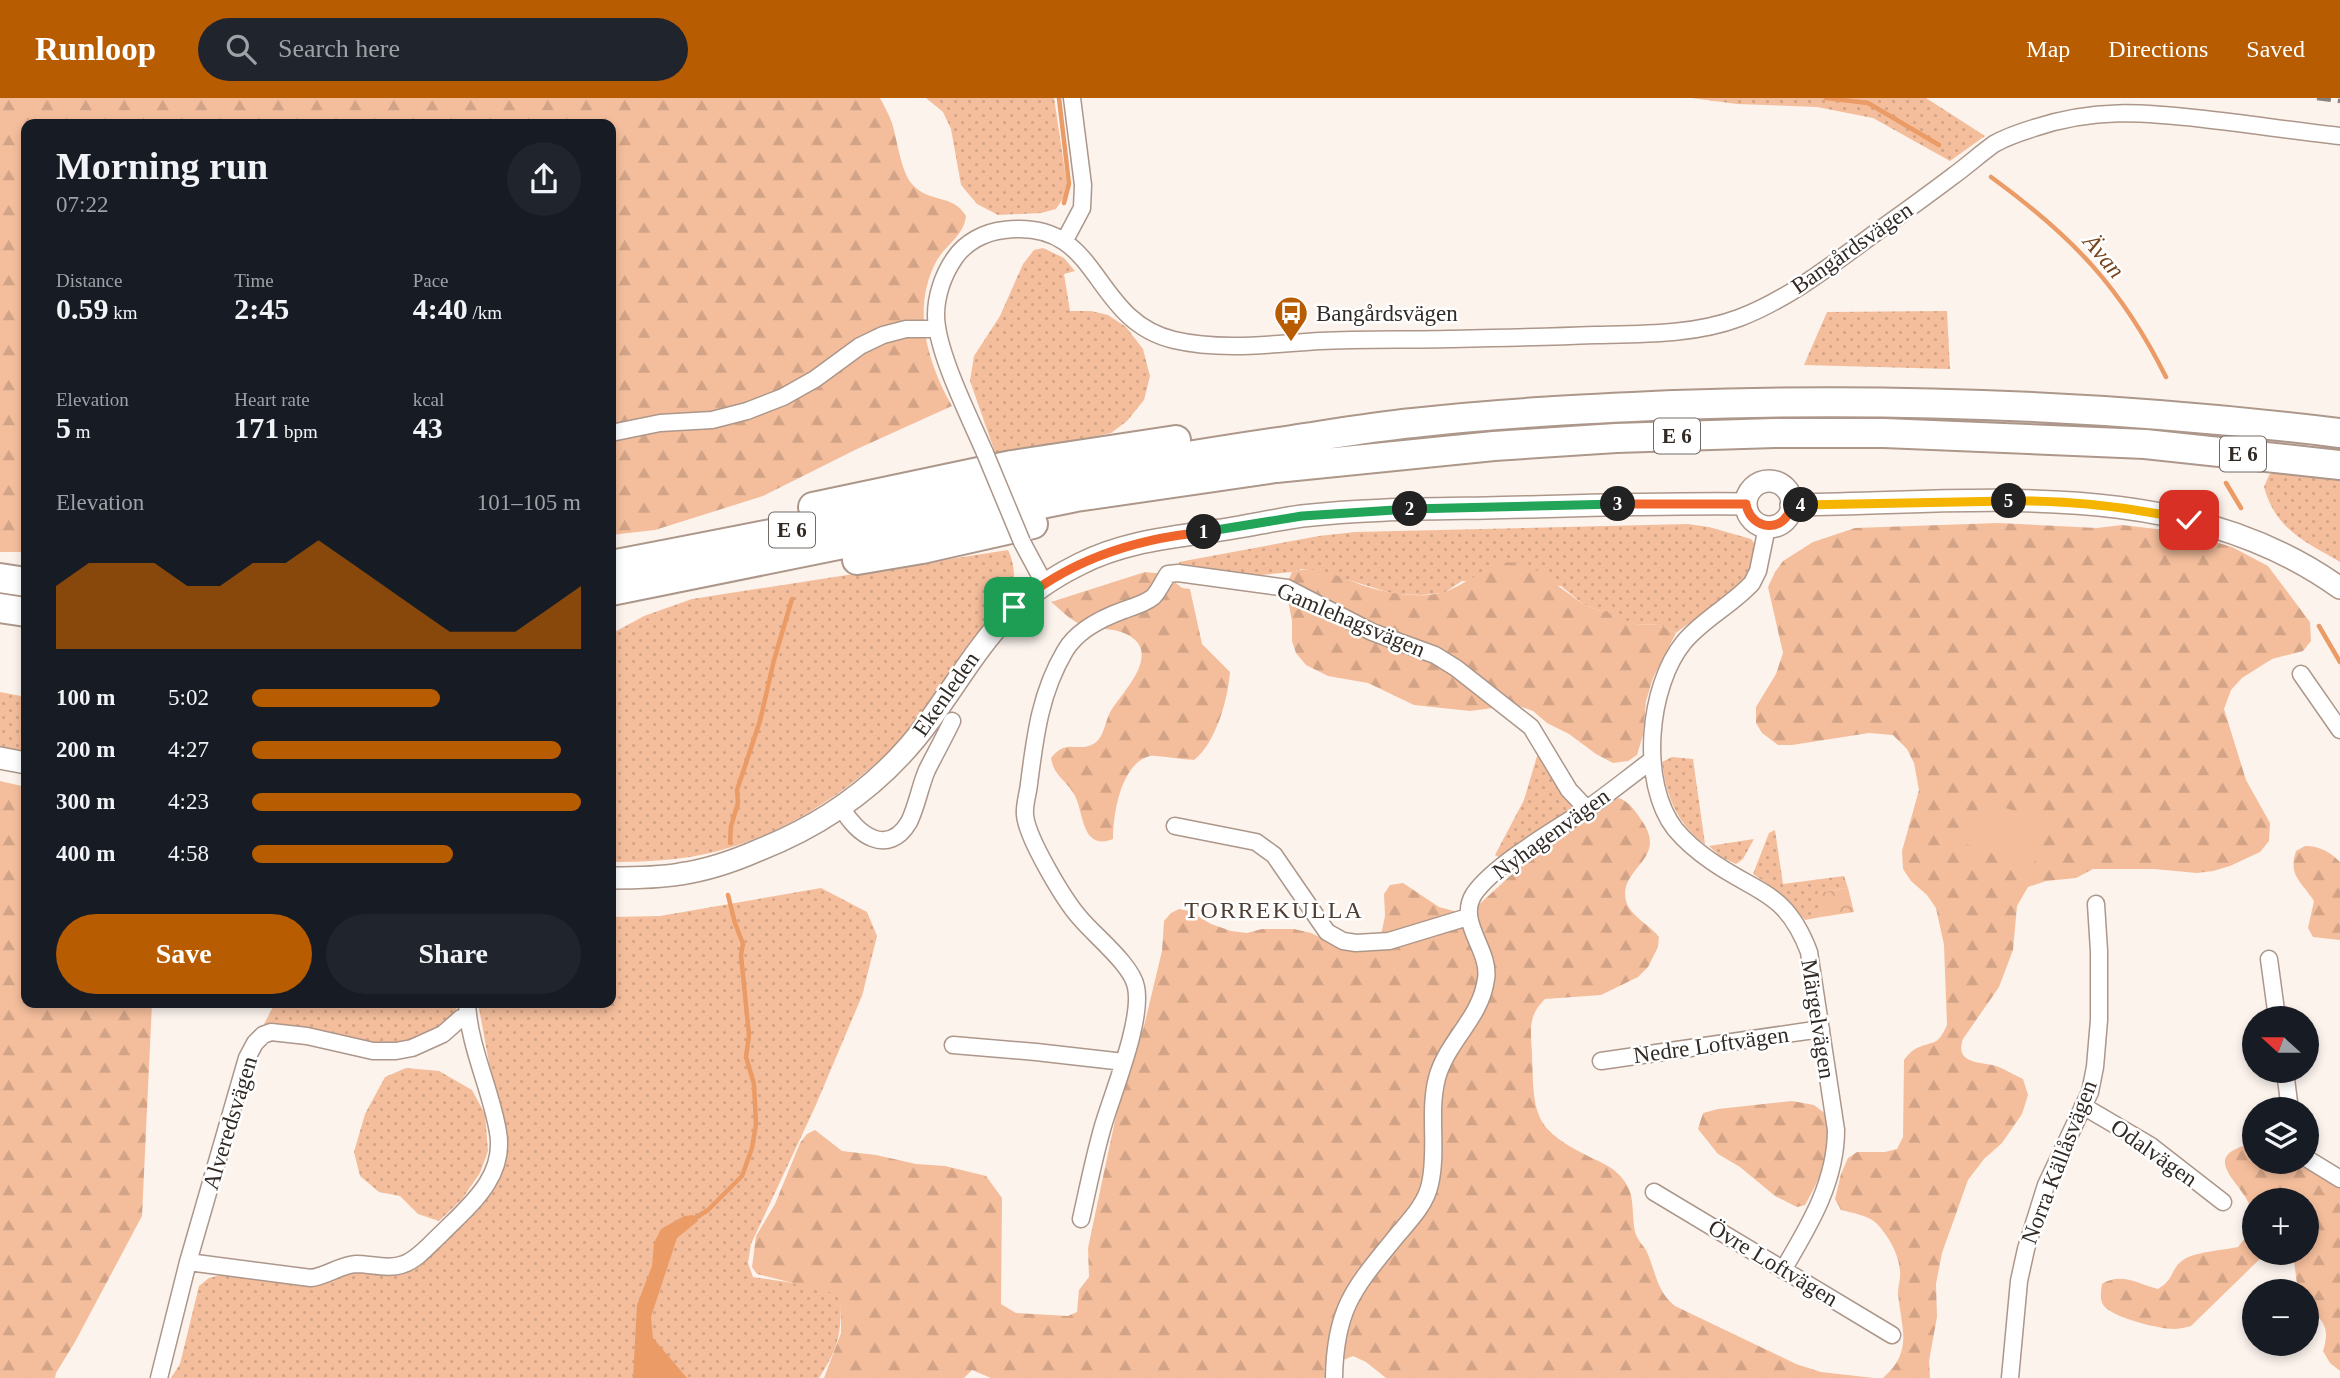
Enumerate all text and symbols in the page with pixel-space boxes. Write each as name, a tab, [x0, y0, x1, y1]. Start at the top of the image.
search box	[198, 18, 688, 81]
icon: search	[222, 30, 260, 68]
text: Runloop	[35, 31, 156, 67]
text: Search here	[278, 34, 400, 63]
text: Map	[2026, 36, 2070, 62]
text: Directions	[2108, 36, 2208, 62]
text: Saved	[2246, 36, 2305, 62]
button: share	[507, 142, 581, 216]
text: Morning run	[56, 145, 268, 187]
text: 07:22	[56, 192, 108, 217]
street label: Bangårdsvägen	[1787, 197, 1918, 299]
water label: Ävan	[2077, 227, 2130, 283]
text: Distance	[56, 270, 122, 291]
text: Time	[234, 270, 274, 291]
text: Pace	[413, 270, 449, 291]
text: 0.59	[56, 292, 109, 325]
text: 2:45	[234, 292, 289, 325]
text: 4:40	[413, 292, 468, 325]
bus stop icon: Bangårdsvägen	[1272, 294, 1310, 343]
place label: Bangårdsvägen	[1316, 301, 1458, 326]
text: km	[109, 302, 138, 323]
text: /km	[468, 302, 502, 323]
text: Elevation	[56, 389, 129, 410]
text: Heart rate	[234, 389, 310, 410]
text: kcal	[413, 389, 444, 410]
text: 5	[56, 411, 71, 444]
text: 171	[234, 411, 279, 444]
text: 43	[413, 411, 443, 444]
road number: E 6	[1654, 418, 1700, 454]
text: m	[71, 421, 91, 442]
text: bpm	[279, 421, 318, 442]
road number: E 6	[2220, 436, 2266, 472]
pin: 5	[1992, 484, 2026, 518]
pin: 3	[1600, 486, 1636, 522]
pin: 4	[1784, 488, 1818, 522]
text: Elevation	[56, 490, 144, 515]
text: 101–105 m	[477, 490, 581, 515]
text: 5	[2004, 490, 2013, 511]
pin	[2159, 490, 2219, 550]
pin: 2	[1392, 492, 1428, 526]
text: 3	[1613, 493, 1622, 514]
text: 4	[1796, 494, 1805, 515]
text: 2	[1405, 498, 1414, 519]
icon: check	[2170, 501, 2208, 539]
road number: E 6	[769, 512, 815, 548]
pin: 1	[1186, 514, 1222, 550]
text: 1	[1199, 521, 1208, 542]
pin	[984, 577, 1044, 637]
street label: Gamlehagsvägen	[1273, 578, 1429, 663]
icon: arrive	[995, 588, 1033, 626]
street label: Ekenleden	[908, 647, 984, 741]
text: 100 m	[56, 685, 115, 710]
text: 5:02	[168, 685, 209, 710]
text: 200 m	[56, 737, 115, 762]
text: 4:27	[168, 737, 209, 762]
street label: Nyhagenvägen	[1488, 783, 1615, 885]
text: 300 m	[56, 789, 115, 814]
text: 4:23	[168, 789, 209, 814]
text: 400 m	[56, 841, 115, 866]
text: 4:58	[168, 841, 209, 866]
district label: TORREKULLA	[1184, 897, 1364, 923]
button: Save	[56, 914, 312, 994]
button: Share	[326, 914, 581, 994]
street label: Märgelvägen	[1796, 957, 1840, 1081]
north arrow	[2242, 1006, 2319, 1083]
map controls	[2242, 1006, 2319, 1356]
street label: Nedre Loftvägen	[1632, 1022, 1791, 1068]
street label: Alveredsvägen	[198, 1053, 262, 1193]
street label: Norra Källåsvägen	[2016, 1076, 2102, 1247]
button: layers	[2242, 1097, 2319, 1174]
street label: Odalvägen	[2106, 1114, 2202, 1192]
button: +	[2242, 1188, 2319, 1265]
street label: Övre Loftvägen	[1704, 1215, 1843, 1312]
button: −	[2242, 1279, 2319, 1356]

